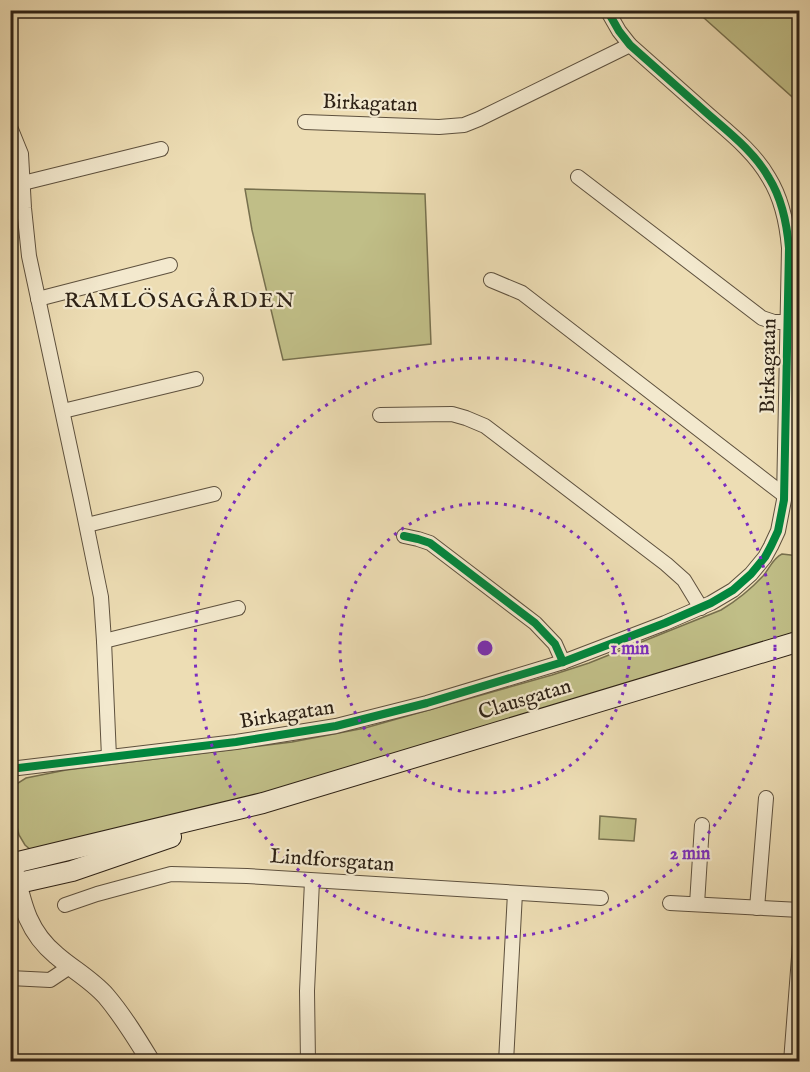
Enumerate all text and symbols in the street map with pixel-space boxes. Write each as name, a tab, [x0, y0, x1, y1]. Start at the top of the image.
street label: Birkagatan	[322, 89, 418, 119]
district label: RAMLÖSAGÅRDEN	[64, 287, 296, 315]
street label: Birkagatan	[755, 318, 783, 414]
centre of rings	[475, 638, 495, 658]
text: 1 min	[611, 638, 650, 661]
street label: Clausgatan	[475, 673, 575, 727]
street label: Birkagatan	[238, 694, 336, 736]
street label: Lindforsgatan	[269, 843, 395, 879]
text: 2 min	[670, 843, 711, 866]

